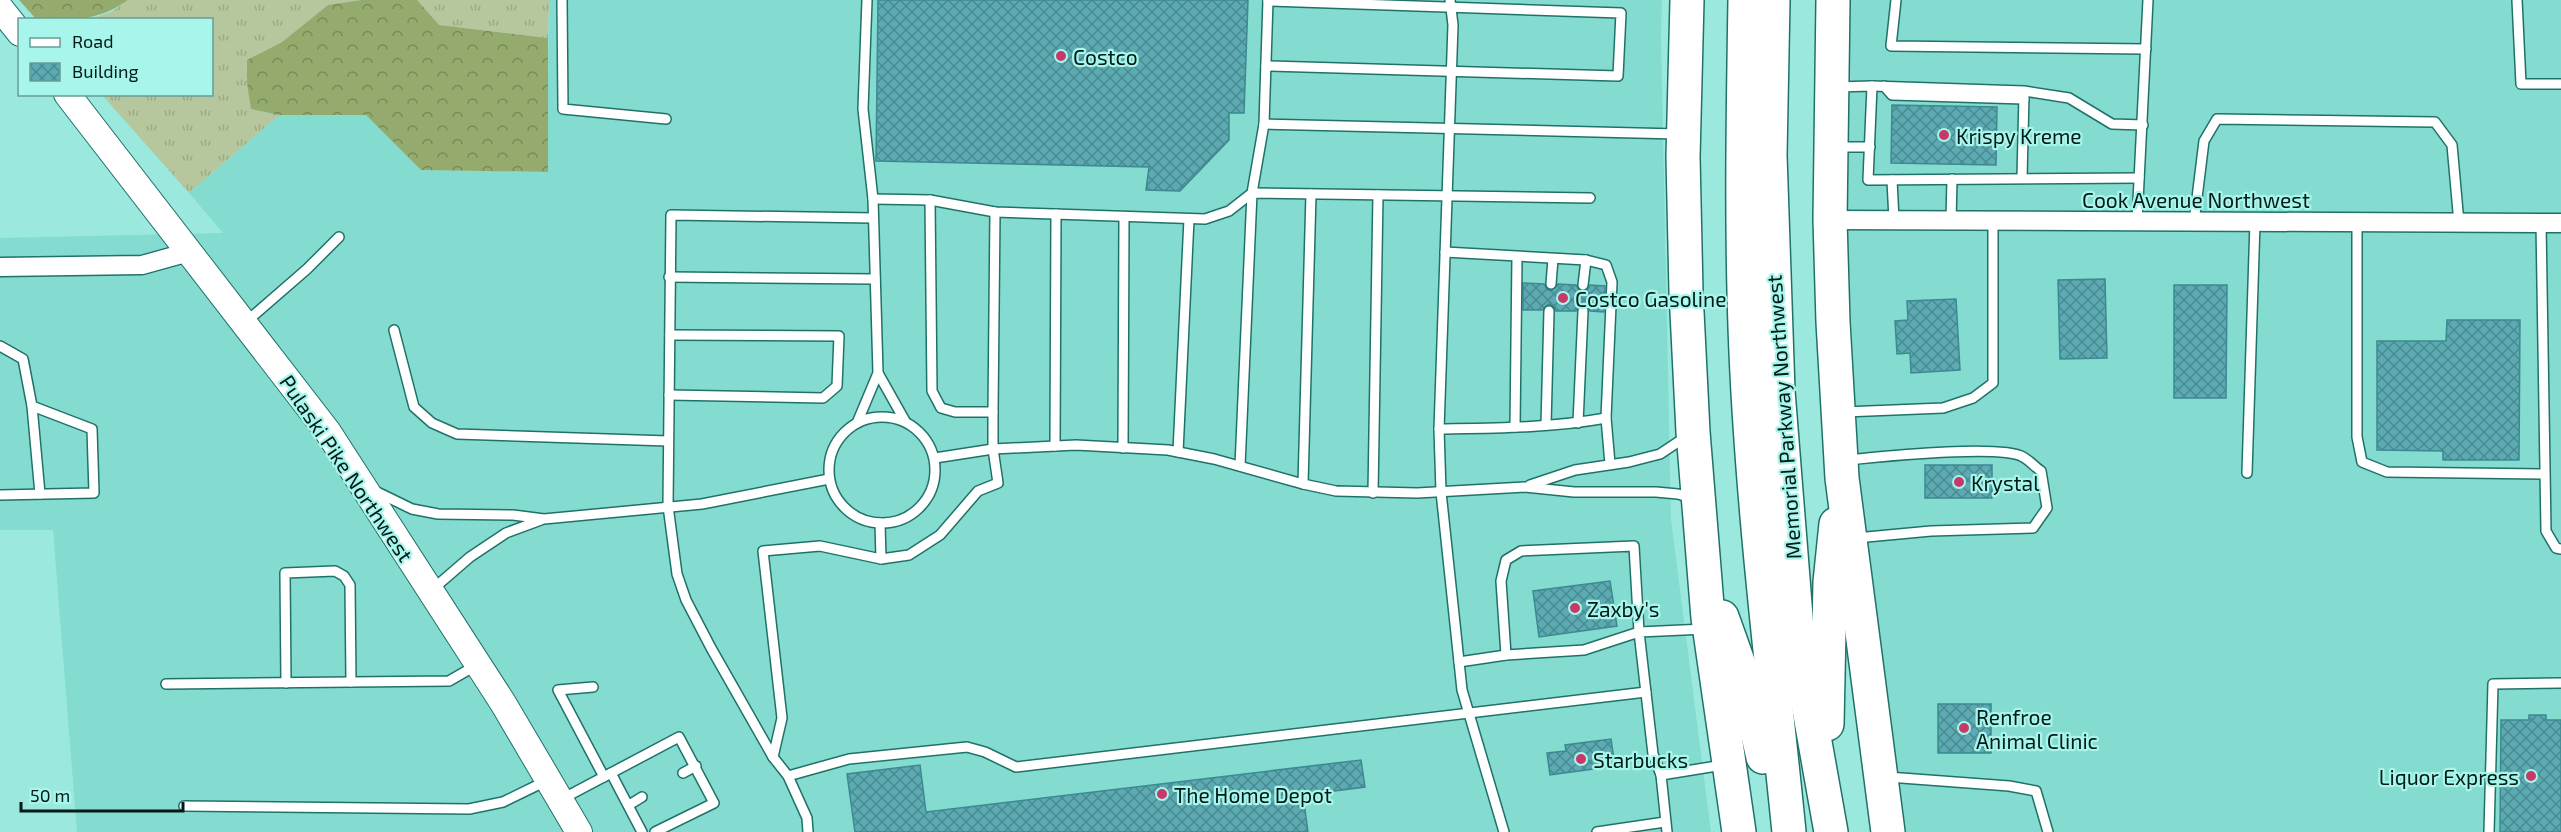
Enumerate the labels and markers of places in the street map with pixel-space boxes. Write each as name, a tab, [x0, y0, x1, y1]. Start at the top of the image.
place label: Costco	[1073, 44, 1138, 69]
marker: Costco	[1054, 49, 1068, 63]
place label: Krispy Kreme	[1956, 123, 2082, 148]
marker: Krispy Kreme	[1937, 128, 1951, 142]
place label: Costco Gasoline	[1575, 286, 1727, 311]
marker: Costco Gasoline	[1556, 291, 1570, 305]
place label: Krystal	[1971, 470, 2040, 495]
marker: Krystal	[1952, 475, 1966, 489]
place label: Zaxby's	[1587, 596, 1660, 621]
marker: Zaxby's	[1568, 601, 1582, 615]
place label: Renfroe Animal Clinic	[1976, 704, 2098, 753]
marker: Renfroe Animal Clinic	[1957, 721, 1971, 735]
place label: Starbucks	[1593, 747, 1688, 772]
marker: Starbucks	[1574, 752, 1588, 766]
place label: Liquor Express	[2379, 764, 2519, 789]
marker: Liquor Express	[2524, 769, 2538, 783]
place label: The Home Depot	[1174, 782, 1332, 807]
marker: The Home Depot	[1155, 787, 1169, 801]

